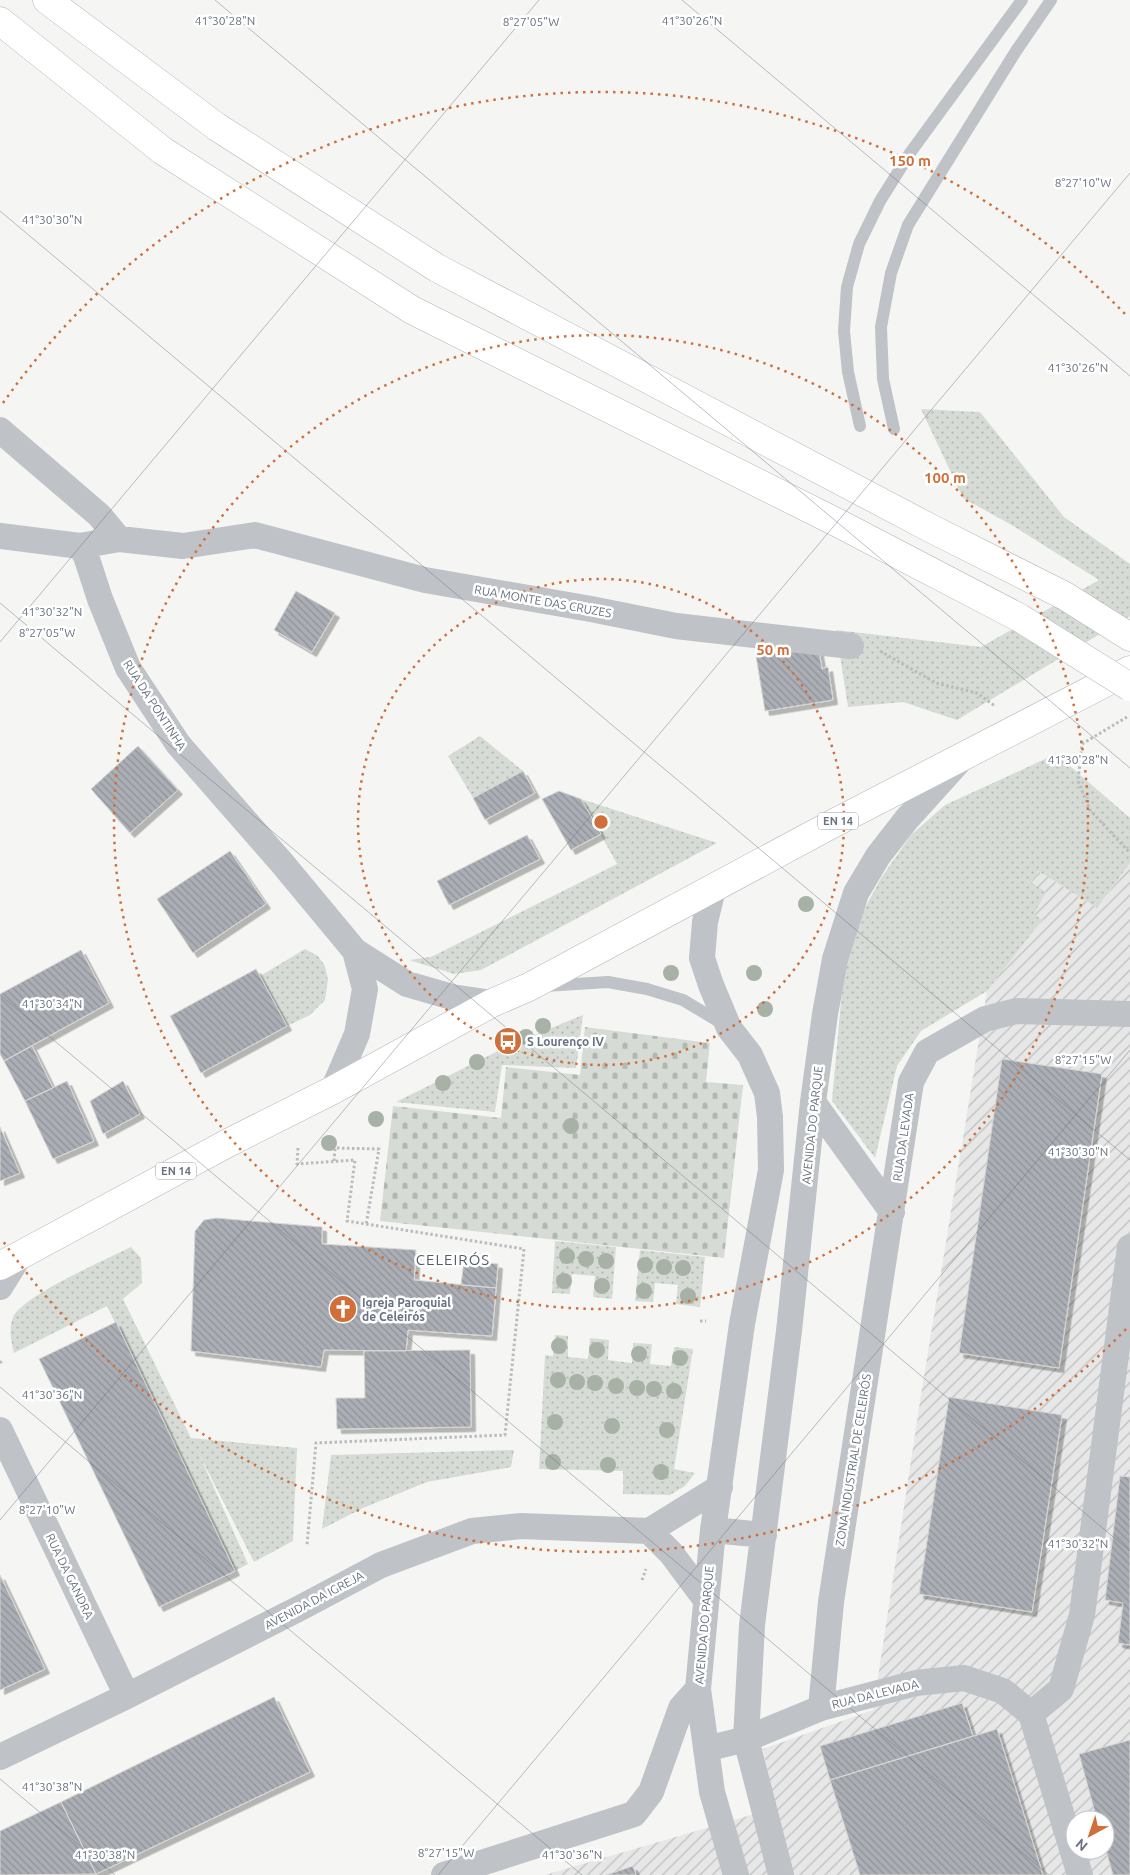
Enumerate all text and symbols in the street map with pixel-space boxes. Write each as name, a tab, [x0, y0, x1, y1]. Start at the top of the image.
text: 41°30'28"N	[195, 14, 255, 27]
text: 41°30'26"N	[662, 14, 722, 27]
text: 8°27'05"W	[503, 15, 559, 28]
text: 150 m	[889, 152, 931, 169]
text: 8°27'10"W	[1055, 176, 1111, 189]
text: 41°30'30"N	[22, 213, 82, 226]
text: 41°30'26"N	[1048, 361, 1108, 374]
text: 100 m	[924, 469, 966, 486]
street label: RUA MONTE DAS CRUZES	[473, 583, 613, 619]
text: 41°30'32"N	[22, 605, 82, 618]
text: 8°27'05"W	[19, 626, 75, 639]
text: 50 m	[756, 641, 790, 658]
street label: RUA DA PONTINHA	[121, 658, 189, 753]
text: 41°30'28"N	[1048, 753, 1108, 766]
road number: EN 14	[818, 812, 858, 829]
centre of rings	[592, 813, 610, 831]
text: 41°30'34"N	[22, 997, 82, 1010]
bus stop icon: S Lourenço IV	[493, 1026, 523, 1056]
place label: S Lourenço IV	[527, 1035, 605, 1050]
text: 8°27'15"W	[1055, 1053, 1111, 1066]
street label: AVENIDA DO PARQUE	[799, 1065, 825, 1185]
street label: RUA DA LEVADA	[890, 1092, 916, 1182]
text: 41°30'30"N	[1048, 1145, 1108, 1158]
road number: EN 14	[156, 1162, 196, 1180]
district label: CELEIRÓS	[416, 1251, 490, 1268]
church icon: Igreja Paroquial de Celeirós	[328, 1294, 358, 1324]
place label: Igreja Paroquial de Celeirós	[362, 1296, 451, 1323]
street label: ZONA INDUSTRIAL DE CELEIRÓS	[833, 1373, 873, 1547]
text: 41°30'36"N	[22, 1388, 82, 1401]
text: 8°27'10"W	[19, 1503, 75, 1516]
street label: RUA DA GANDRA	[44, 1531, 96, 1621]
text: 41°30'32"N	[1048, 1537, 1108, 1550]
street label: AVENIDA DO PARQUE	[692, 1565, 716, 1685]
street label: AVENIDA DA IGREJA	[262, 1568, 366, 1632]
street label: RUA DA LEVADA	[830, 1677, 920, 1711]
text: 41°30'38"N	[22, 1780, 82, 1793]
north arrow	[1065, 1810, 1115, 1860]
text: N	[1072, 1835, 1091, 1854]
text: 8°27'15"W	[418, 1846, 474, 1859]
text: 41°30'38"N	[75, 1848, 135, 1861]
text: 41°30'36"N	[542, 1848, 602, 1861]

